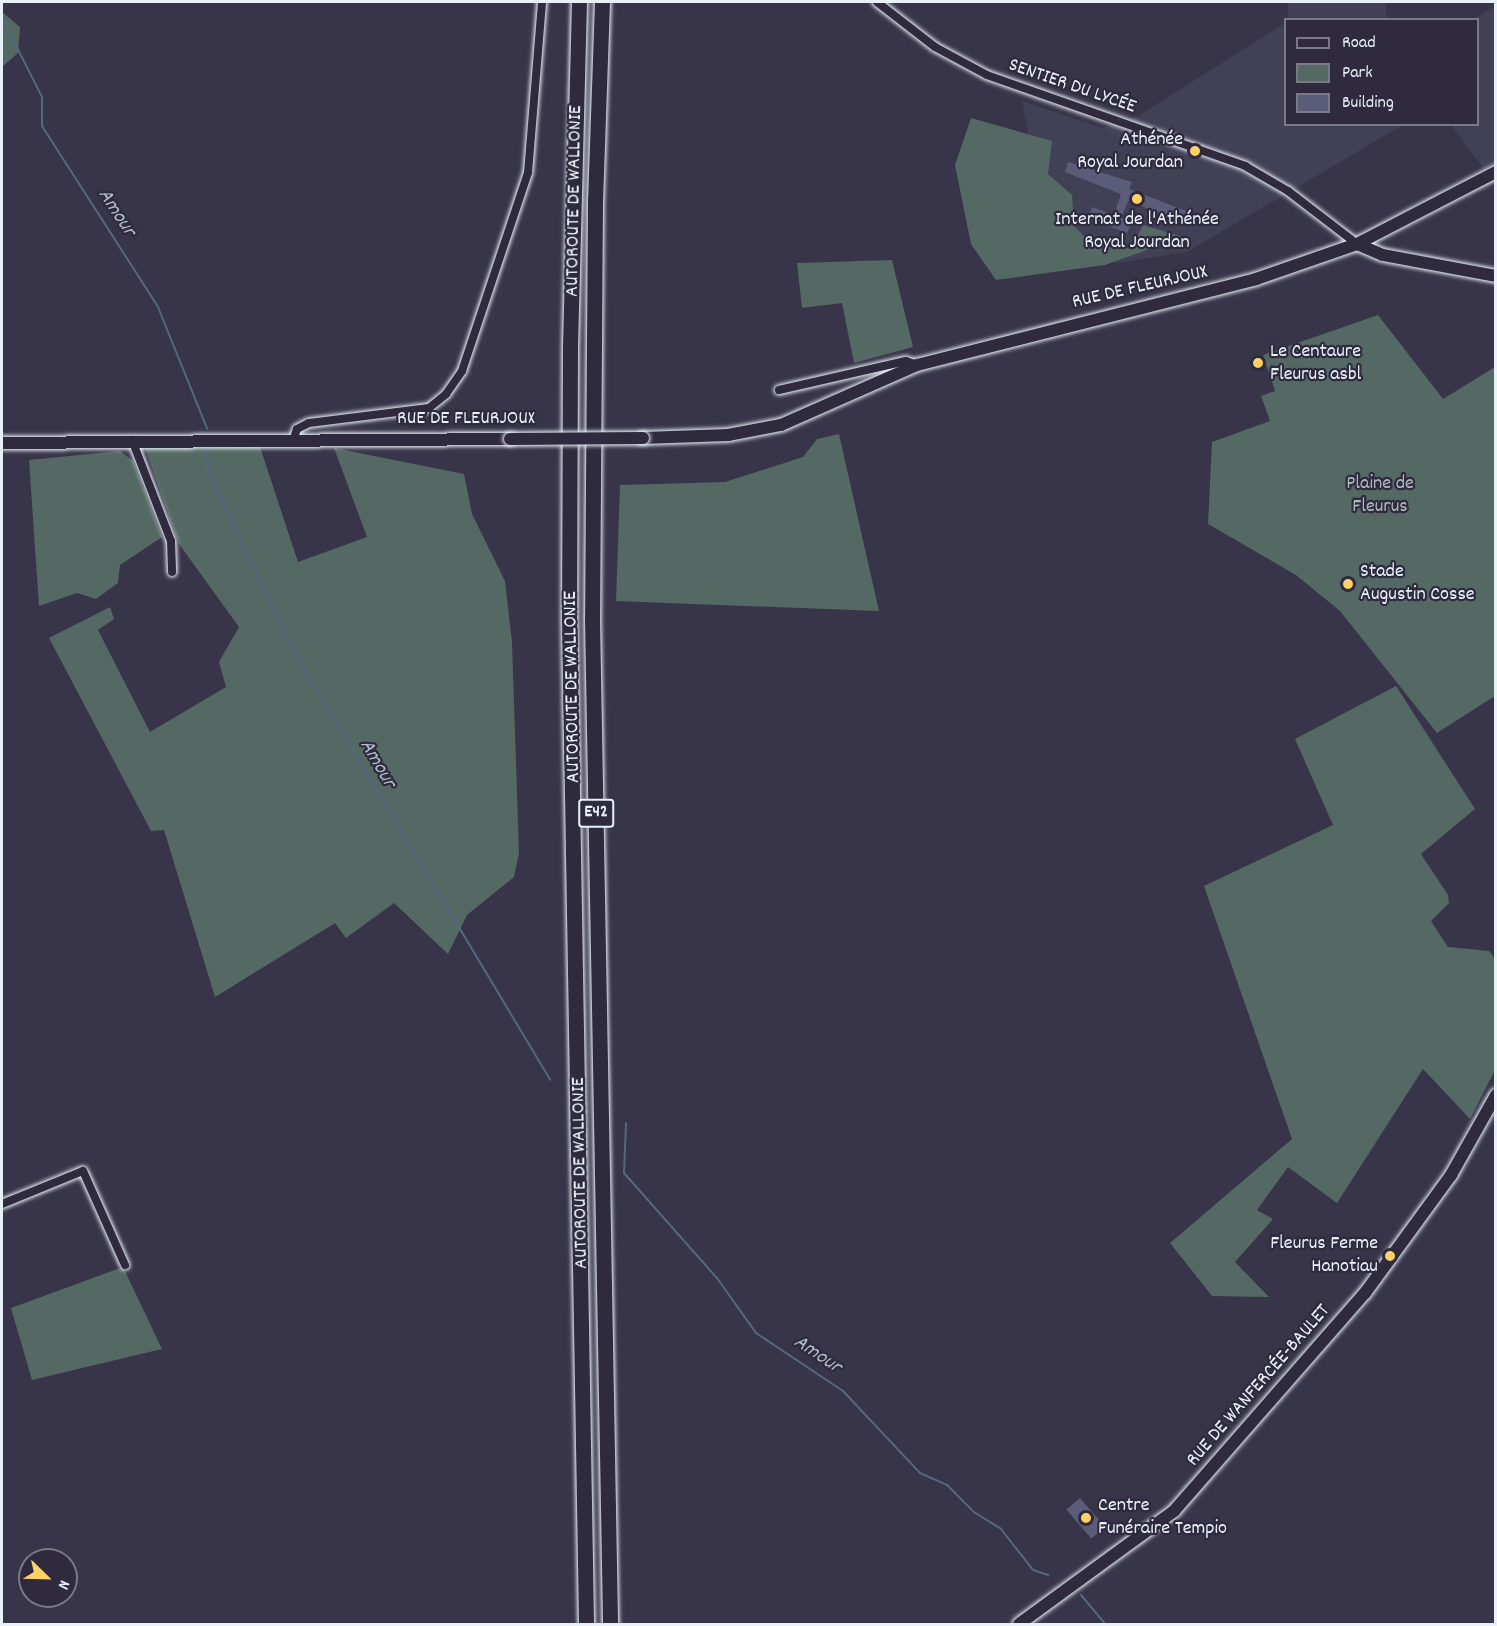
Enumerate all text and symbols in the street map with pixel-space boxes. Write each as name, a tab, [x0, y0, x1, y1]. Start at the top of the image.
legend	[1284, 18, 1479, 126]
text: Road	[1342, 31, 1376, 56]
street label: SENTIER DU LYCÉE	[1005, 54, 1139, 120]
text: Park	[1342, 61, 1373, 86]
text: Building	[1342, 91, 1394, 116]
street label: AUTOROUTE DE WALLONIE	[561, 105, 589, 297]
place label: Athénée Royal Jourdan	[1077, 128, 1183, 175]
marker: Athénée Royal Jourdan	[1188, 144, 1202, 158]
water label: Amour	[91, 184, 141, 242]
marker: Internat de l'Athénée Royal Jourdan	[1130, 192, 1144, 206]
place label: Internat de l'Athénée Royal Jourdan	[1055, 208, 1219, 255]
street label: RUE DE FLEURJOUX	[1070, 261, 1210, 315]
place label: Le Centaure Fleurus asbl	[1270, 340, 1361, 387]
marker: Le Centaure Fleurus asbl	[1251, 356, 1265, 370]
street label: RUE DE FLEURJOUX	[397, 407, 535, 431]
park label: Plaine de Fleurus	[1346, 472, 1414, 519]
place label: Stade Augustin Cosse	[1360, 560, 1475, 607]
marker: Stade Augustin Cosse	[1341, 577, 1355, 591]
street label: AUTOROUTE DE WALLONIE	[559, 591, 587, 783]
water label: Amour	[353, 735, 401, 793]
road number: E42	[578, 798, 614, 828]
street label: AUTOROUTE DE WALLONIE	[567, 1077, 595, 1269]
place label: Fleurus Ferme Hanotiau	[1270, 1232, 1378, 1279]
marker: Fleurus Ferme Hanotiau	[1383, 1249, 1397, 1263]
street label: RUE DE WANFERCÉE-BAULET	[1182, 1300, 1336, 1472]
water label: Amour	[788, 1330, 846, 1380]
place label: Centre Funéraire Tempio	[1098, 1494, 1227, 1541]
marker: Centre Funéraire Tempio	[1079, 1511, 1093, 1525]
north arrow	[18, 1548, 78, 1608]
text: N	[51, 1576, 75, 1593]

